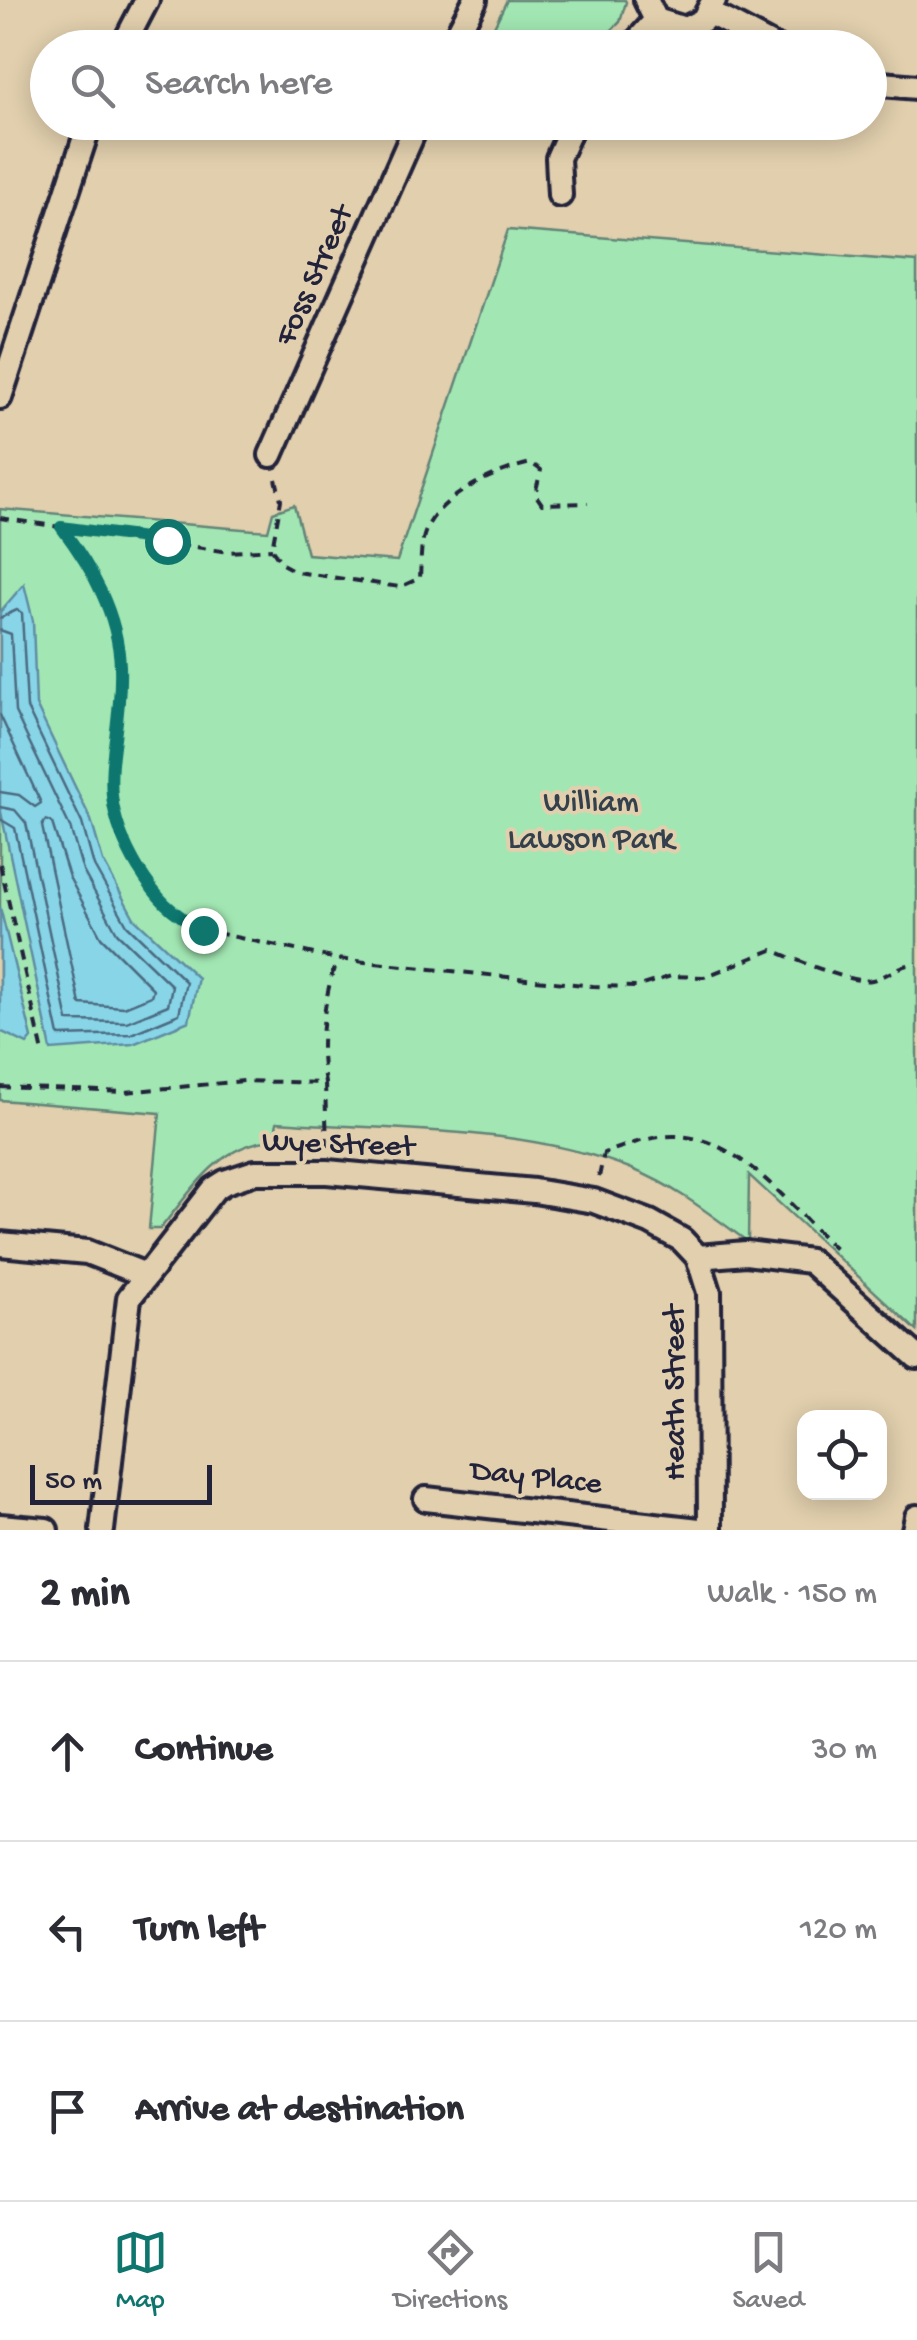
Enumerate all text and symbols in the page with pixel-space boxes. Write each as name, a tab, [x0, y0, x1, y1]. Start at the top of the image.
search box	[30, 30, 887, 140]
icon: search	[65, 58, 120, 113]
text: Search here	[145, 63, 332, 107]
street label: Foss Street	[268, 197, 365, 353]
route start	[145, 519, 191, 565]
park label: William Lawson Park	[508, 785, 677, 860]
route end	[181, 908, 227, 954]
street label: Wye Street	[261, 1124, 418, 1168]
street label: Heath Street	[658, 1302, 696, 1481]
map controls	[797, 1410, 887, 1500]
button: locate	[797, 1410, 887, 1500]
street label: Day Place	[466, 1453, 604, 1505]
scale bar	[30, 1460, 212, 1504]
text: 50 m	[45, 1466, 102, 1499]
text: 2 min	[40, 1571, 129, 1620]
text: Walk · 150 m	[707, 1576, 877, 1614]
icon: ahead	[40, 1724, 95, 1779]
text: Continue	[135, 1729, 273, 1773]
text: 30 m	[812, 1732, 877, 1770]
icon: left	[40, 1904, 95, 1959]
text: Turn left	[135, 1909, 263, 1953]
text: 120 m	[800, 1912, 877, 1950]
icon: arrive	[40, 2084, 95, 2139]
text: Arrive at destination	[135, 2089, 464, 2133]
tab: Map	[113, 2225, 168, 2318]
tab: Directions	[393, 2225, 507, 2318]
tab: Saved	[732, 2225, 804, 2318]

